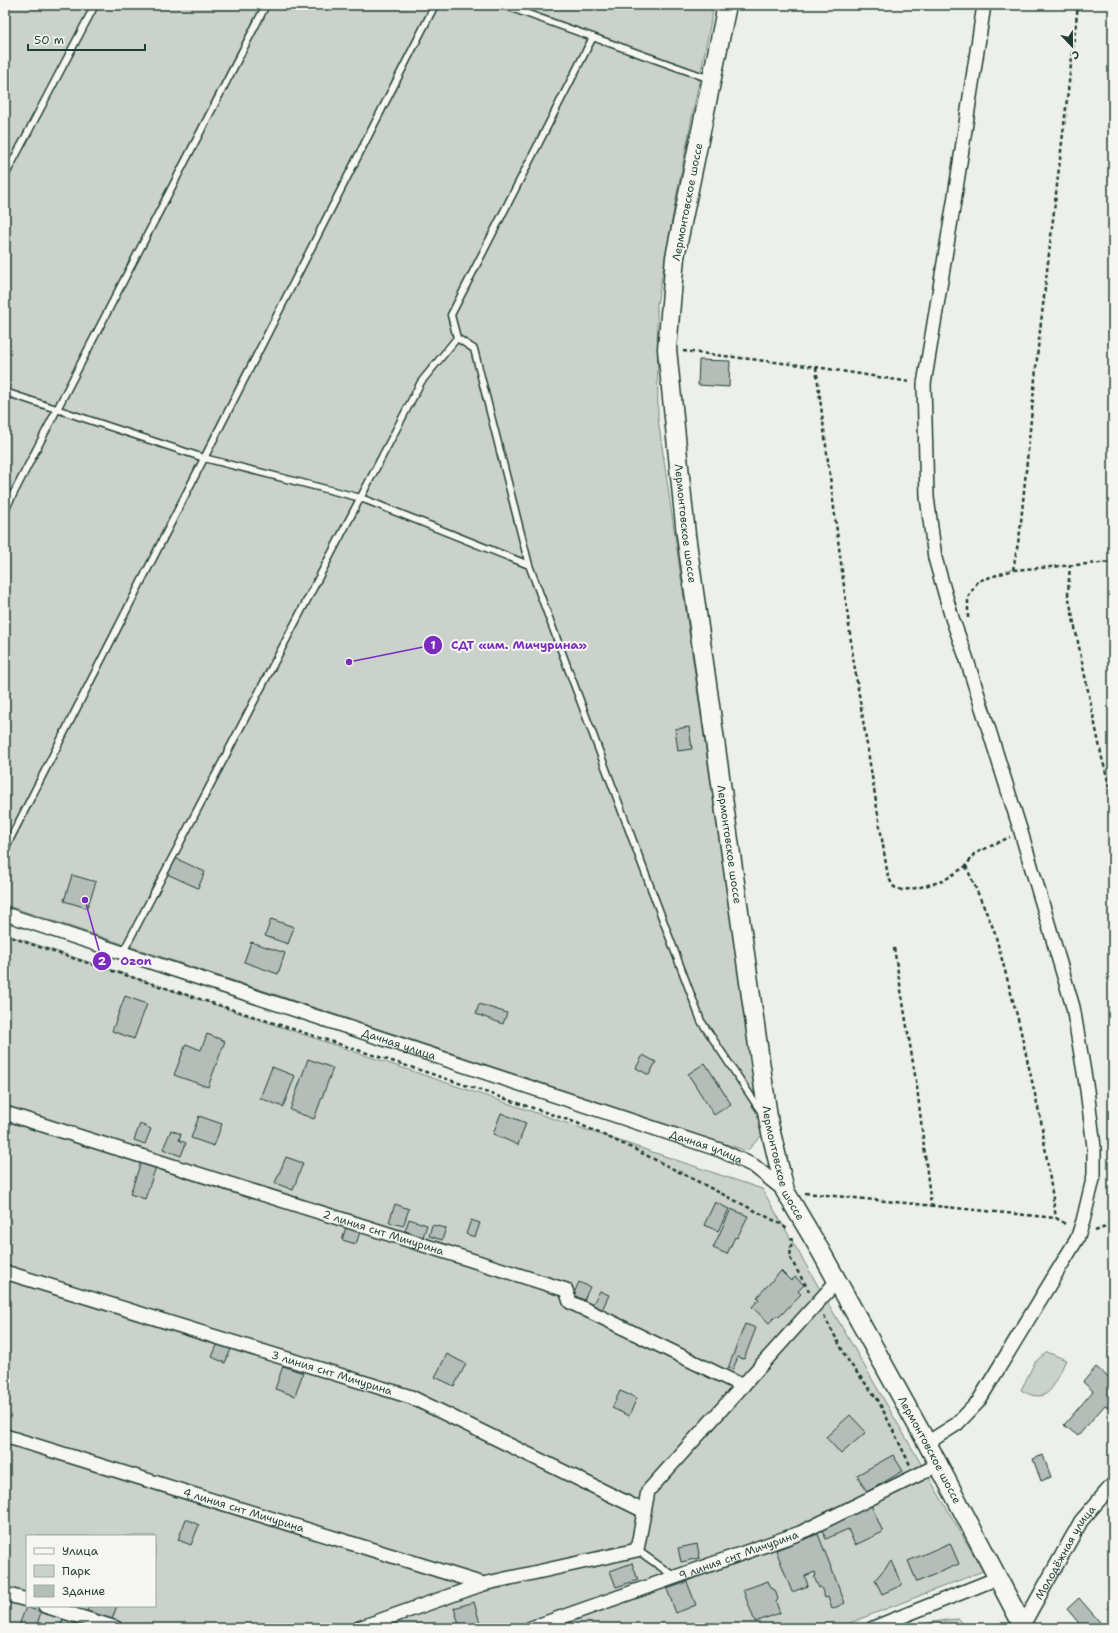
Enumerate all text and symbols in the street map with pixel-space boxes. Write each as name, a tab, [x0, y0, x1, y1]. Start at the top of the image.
scale bar	[28, 26, 145, 52]
north arrow	[1052, 26, 1092, 66]
text: 50 m	[34, 32, 64, 48]
text: С	[1069, 47, 1082, 63]
street label: Лермонтовское шоссе	[669, 142, 706, 262]
street label: Лермонтовское шоссе	[671, 463, 700, 584]
callout: СДТ «им. Мичурина»	[423, 633, 595, 657]
text: 1	[430, 637, 436, 653]
text: СДТ «им. Мичурина»	[451, 637, 587, 653]
street label: Лермонтовское шоссе	[713, 784, 745, 905]
callout: Ozon	[92, 949, 159, 973]
text: 2	[98, 953, 107, 969]
text: Ozon	[120, 953, 152, 969]
street label: Дачная улица	[360, 1025, 438, 1064]
street label: Лермонтовское шоссе	[759, 1105, 808, 1223]
street label: Дачная улица	[668, 1127, 745, 1168]
street label: 2 линия снт Мичурина	[321, 1207, 446, 1259]
street label: 3 линия снт Мичурина	[269, 1347, 394, 1399]
street label: Лермонтовское шоссе	[895, 1394, 964, 1506]
street label: 4 линия снт Мичурина	[181, 1485, 306, 1536]
street label: Молодёжная улица	[1032, 1502, 1099, 1602]
street label: 9 линия снт Мичурина	[677, 1527, 801, 1583]
legend	[26, 1535, 156, 1607]
text: Улица	[62, 1543, 99, 1559]
text: Парк	[62, 1563, 91, 1579]
text: Здание	[62, 1583, 106, 1599]

